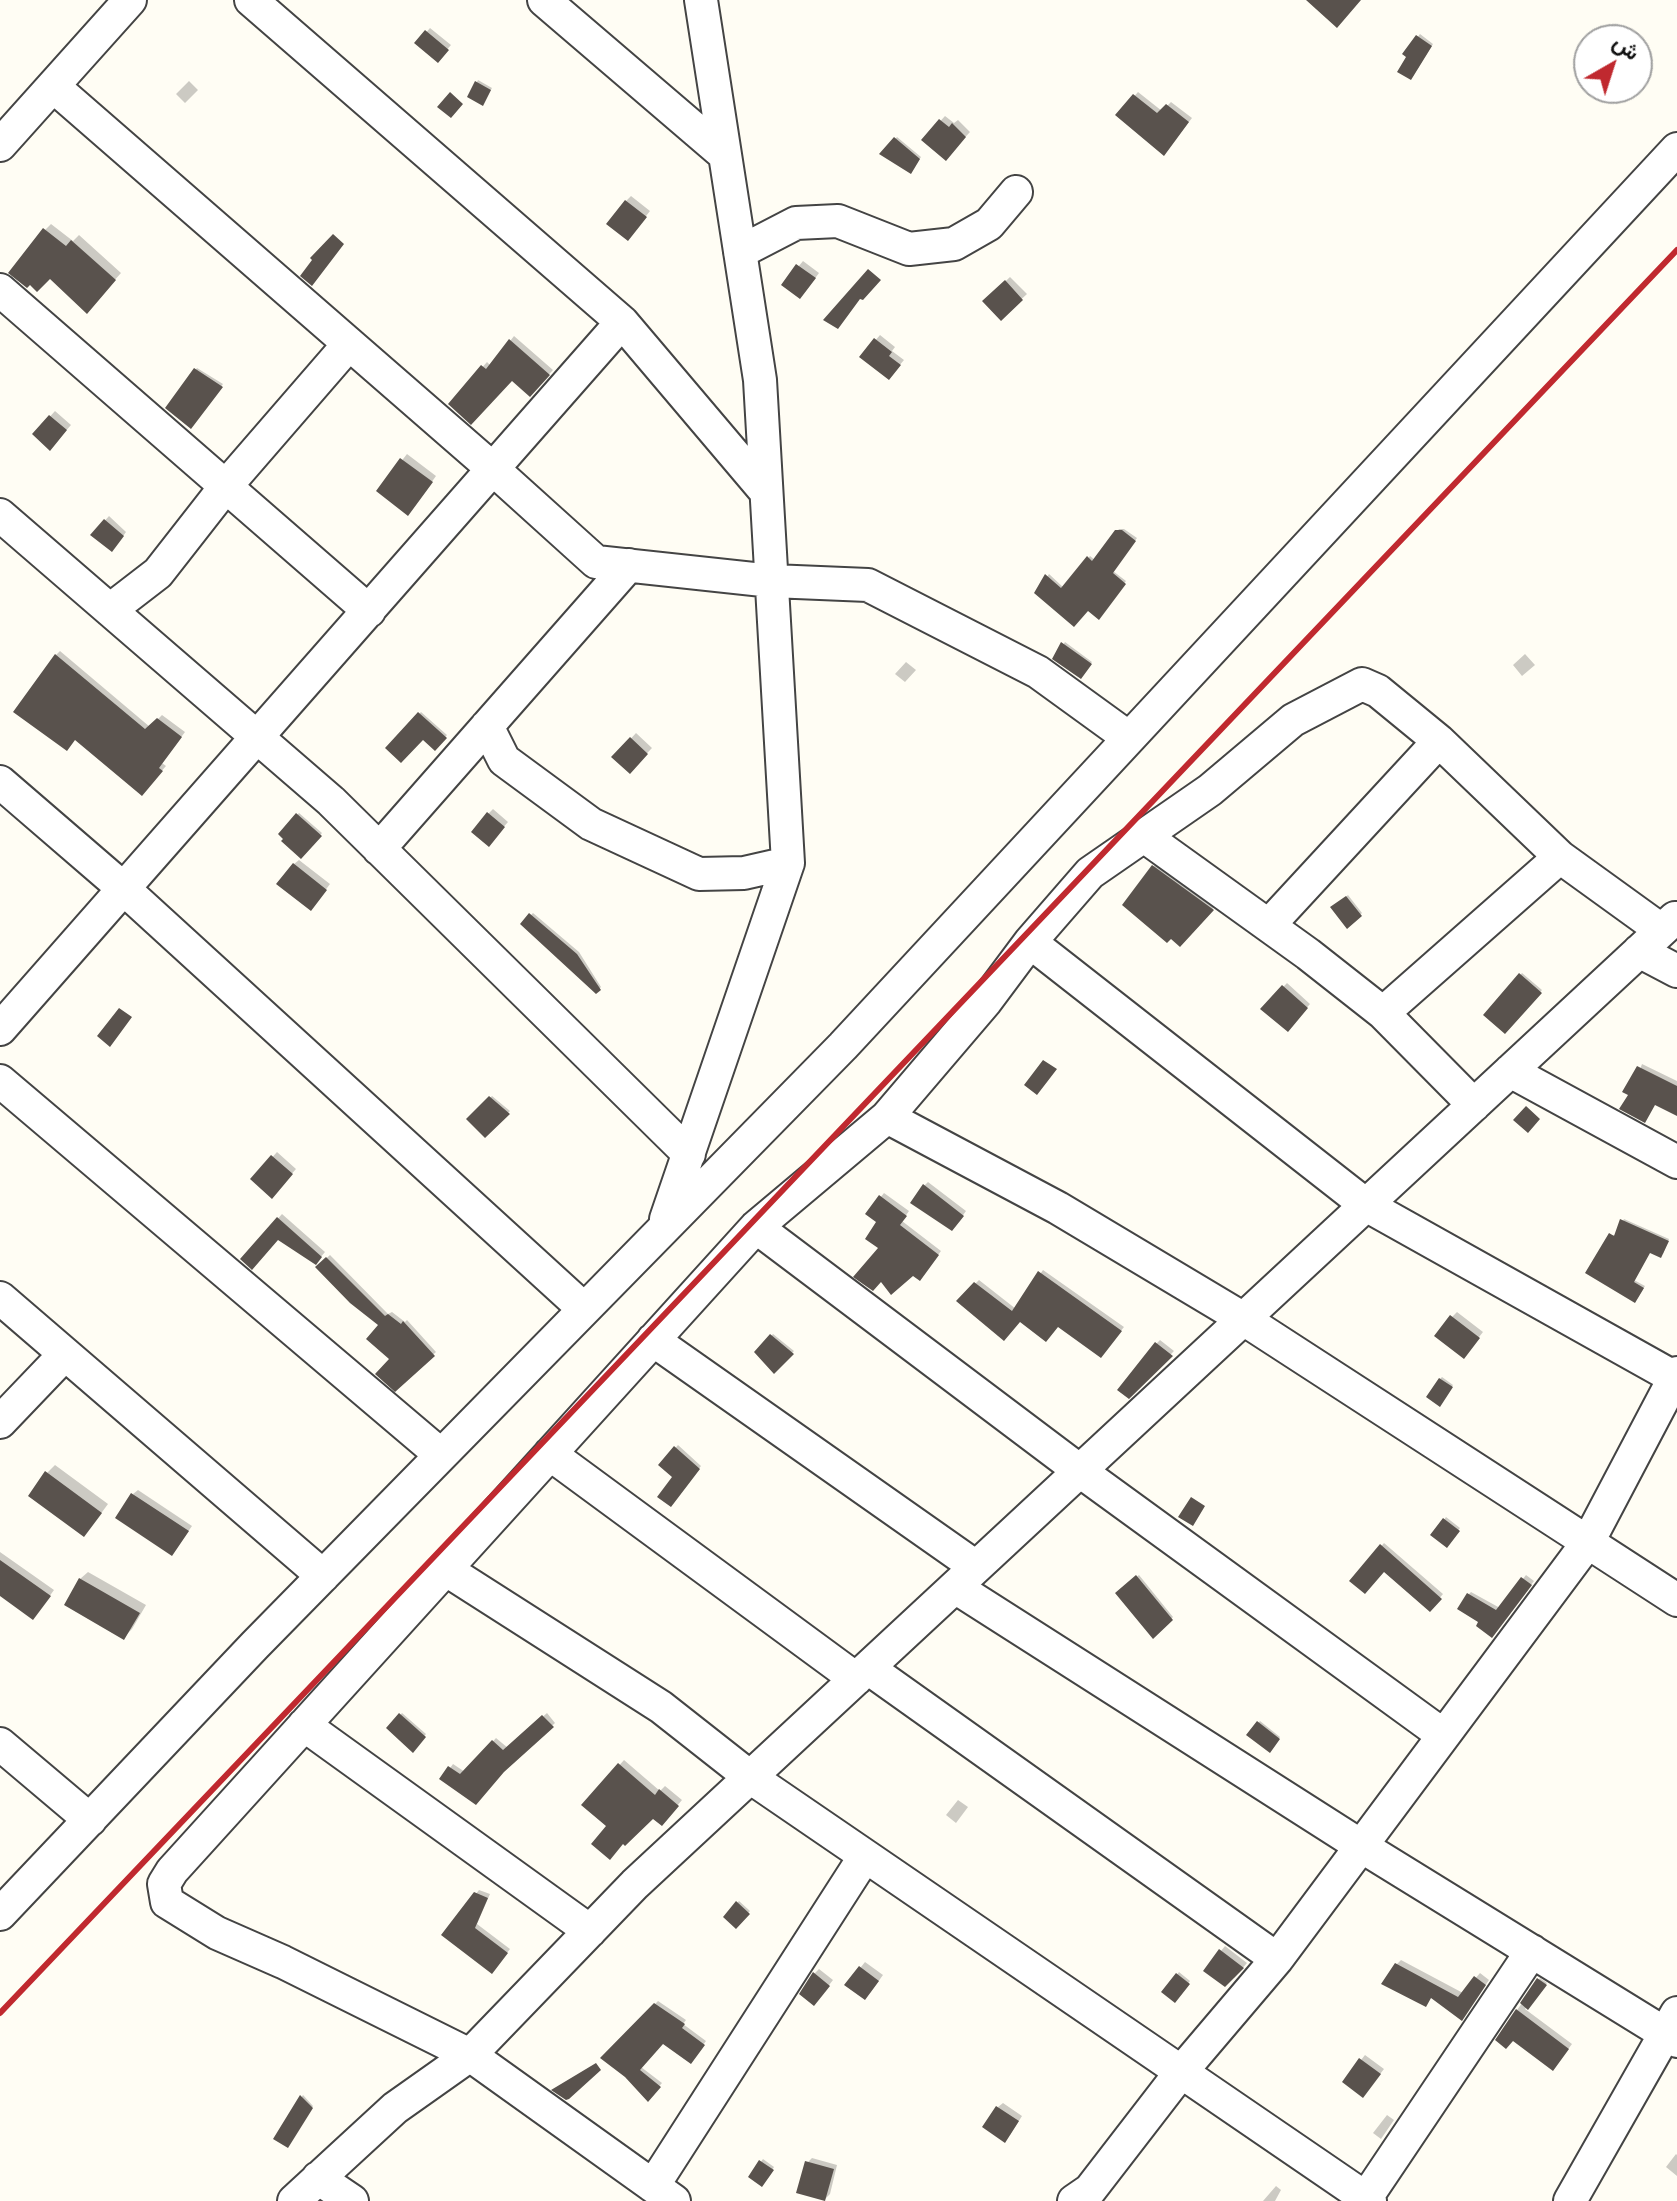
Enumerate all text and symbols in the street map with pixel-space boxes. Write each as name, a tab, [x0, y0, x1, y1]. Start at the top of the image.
north arrow	[1573, 24, 1653, 104]
text: ش	[1608, 28, 1646, 66]

